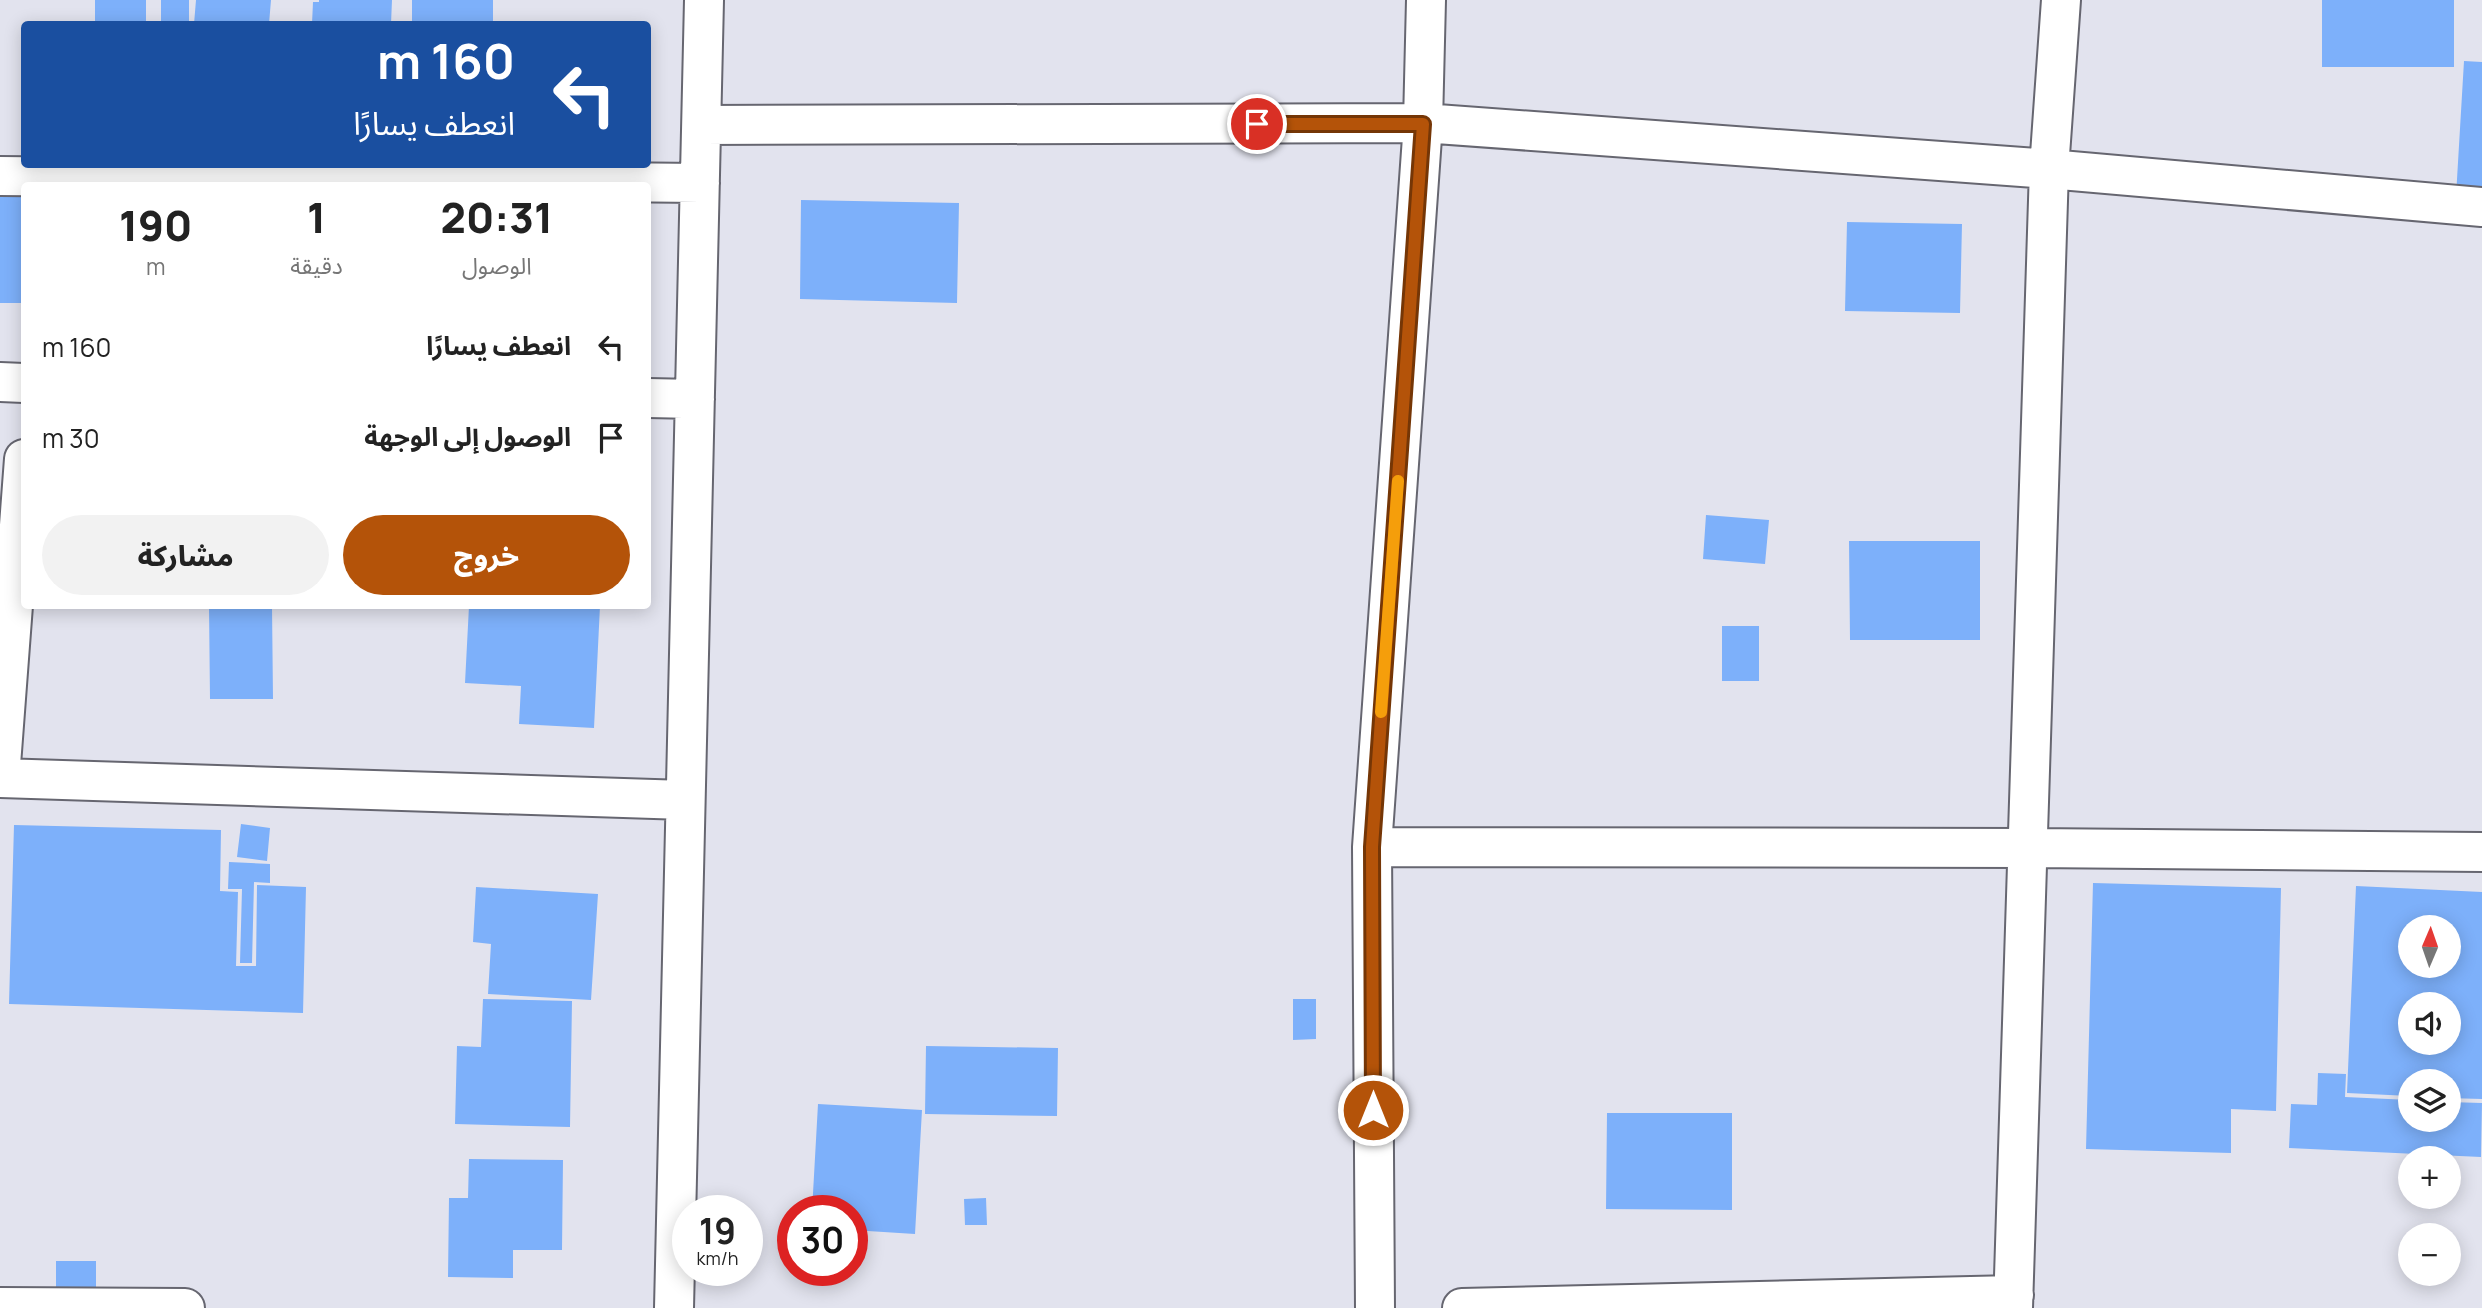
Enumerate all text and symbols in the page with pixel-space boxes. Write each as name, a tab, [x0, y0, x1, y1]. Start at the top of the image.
text: 160 m	[377, 27, 515, 94]
icon: left	[539, 49, 630, 140]
pin	[1227, 94, 1287, 154]
text: انعطف يسارًا	[353, 101, 515, 145]
icon: arrive	[1238, 105, 1276, 143]
text: 1	[307, 188, 326, 246]
text: 20:31	[441, 188, 553, 246]
text: 190	[119, 196, 192, 254]
text: دقيقة	[290, 249, 343, 281]
text: الوصول	[462, 249, 532, 281]
text: m	[146, 250, 165, 282]
text: انعطف يسارًا	[426, 327, 571, 363]
icon: left	[592, 328, 630, 366]
text: 160 m	[42, 329, 111, 365]
text: الوصول إلى الوجهة	[364, 418, 571, 454]
icon: arrive	[592, 419, 630, 457]
text: 30 m	[42, 420, 100, 456]
button: مشاركة	[42, 515, 329, 595]
button: خروج	[343, 515, 630, 595]
north arrow	[2398, 915, 2460, 978]
map controls	[2398, 915, 2461, 1286]
button: sound	[2398, 992, 2461, 1055]
button: layers	[2398, 1069, 2461, 1132]
position arrow	[1336, 1073, 1410, 1147]
button: +	[2398, 1146, 2461, 1209]
speed limit sign: 30	[777, 1195, 868, 1286]
text: 19	[699, 1207, 736, 1255]
button: −	[2398, 1223, 2461, 1286]
text: km/h	[697, 1246, 738, 1270]

